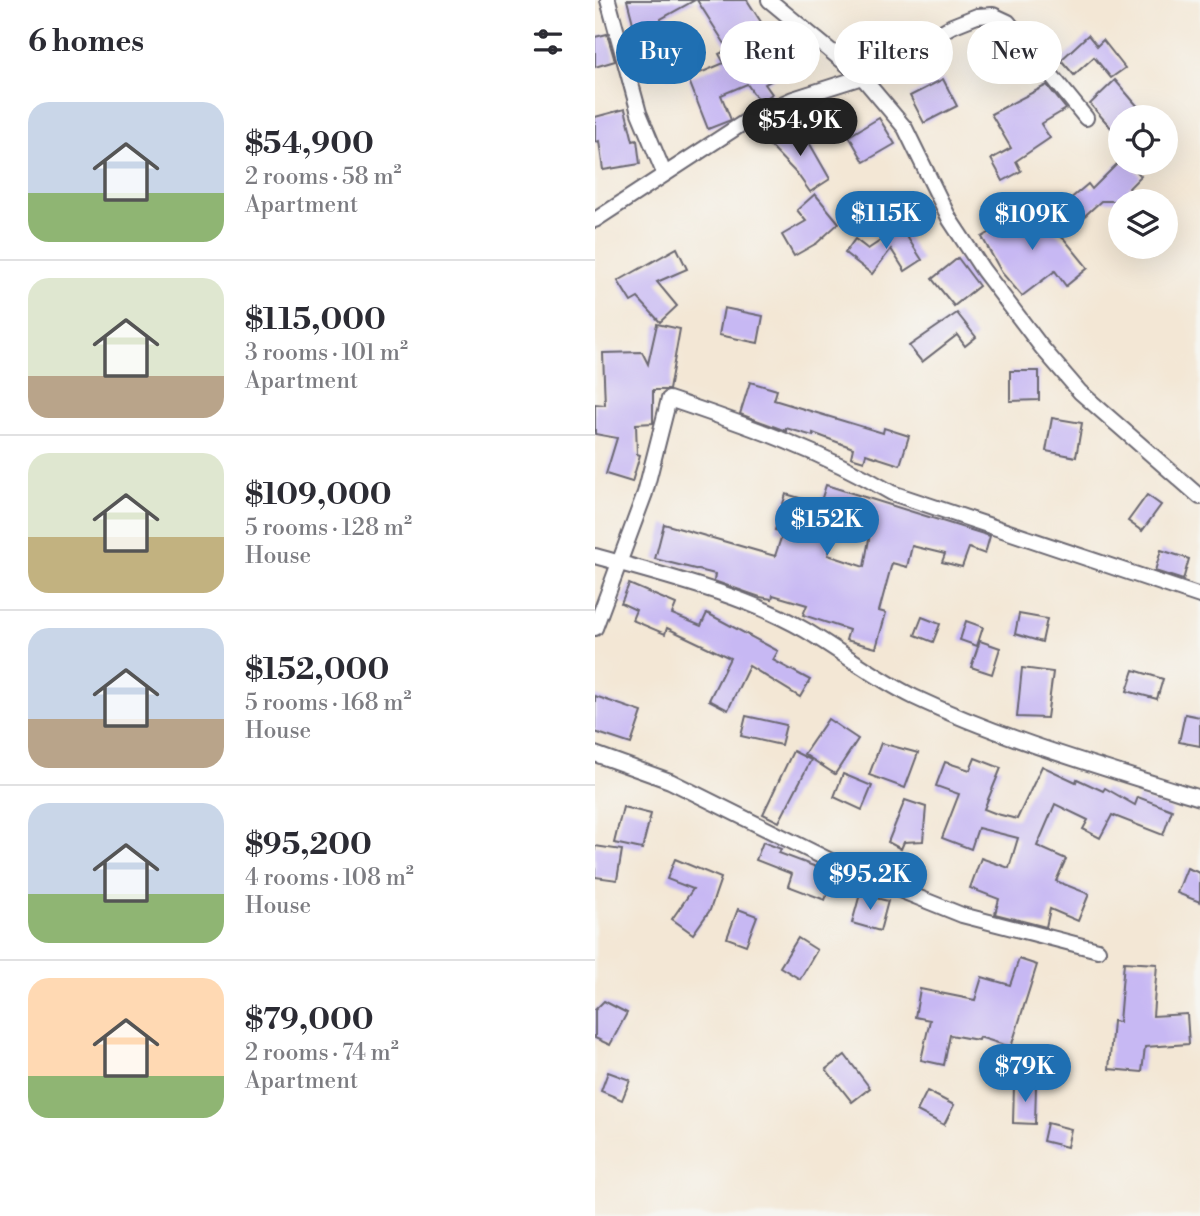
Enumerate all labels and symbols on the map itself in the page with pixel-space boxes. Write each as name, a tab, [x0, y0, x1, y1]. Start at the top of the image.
pin: $54.9K	[743, 99, 857, 158]
pin: $115K	[837, 191, 935, 251]
pin: $109K	[983, 192, 1081, 252]
pin: $152K	[778, 498, 876, 557]
pin: $95.2K	[813, 852, 927, 912]
pin: $79K	[984, 1044, 1066, 1104]

